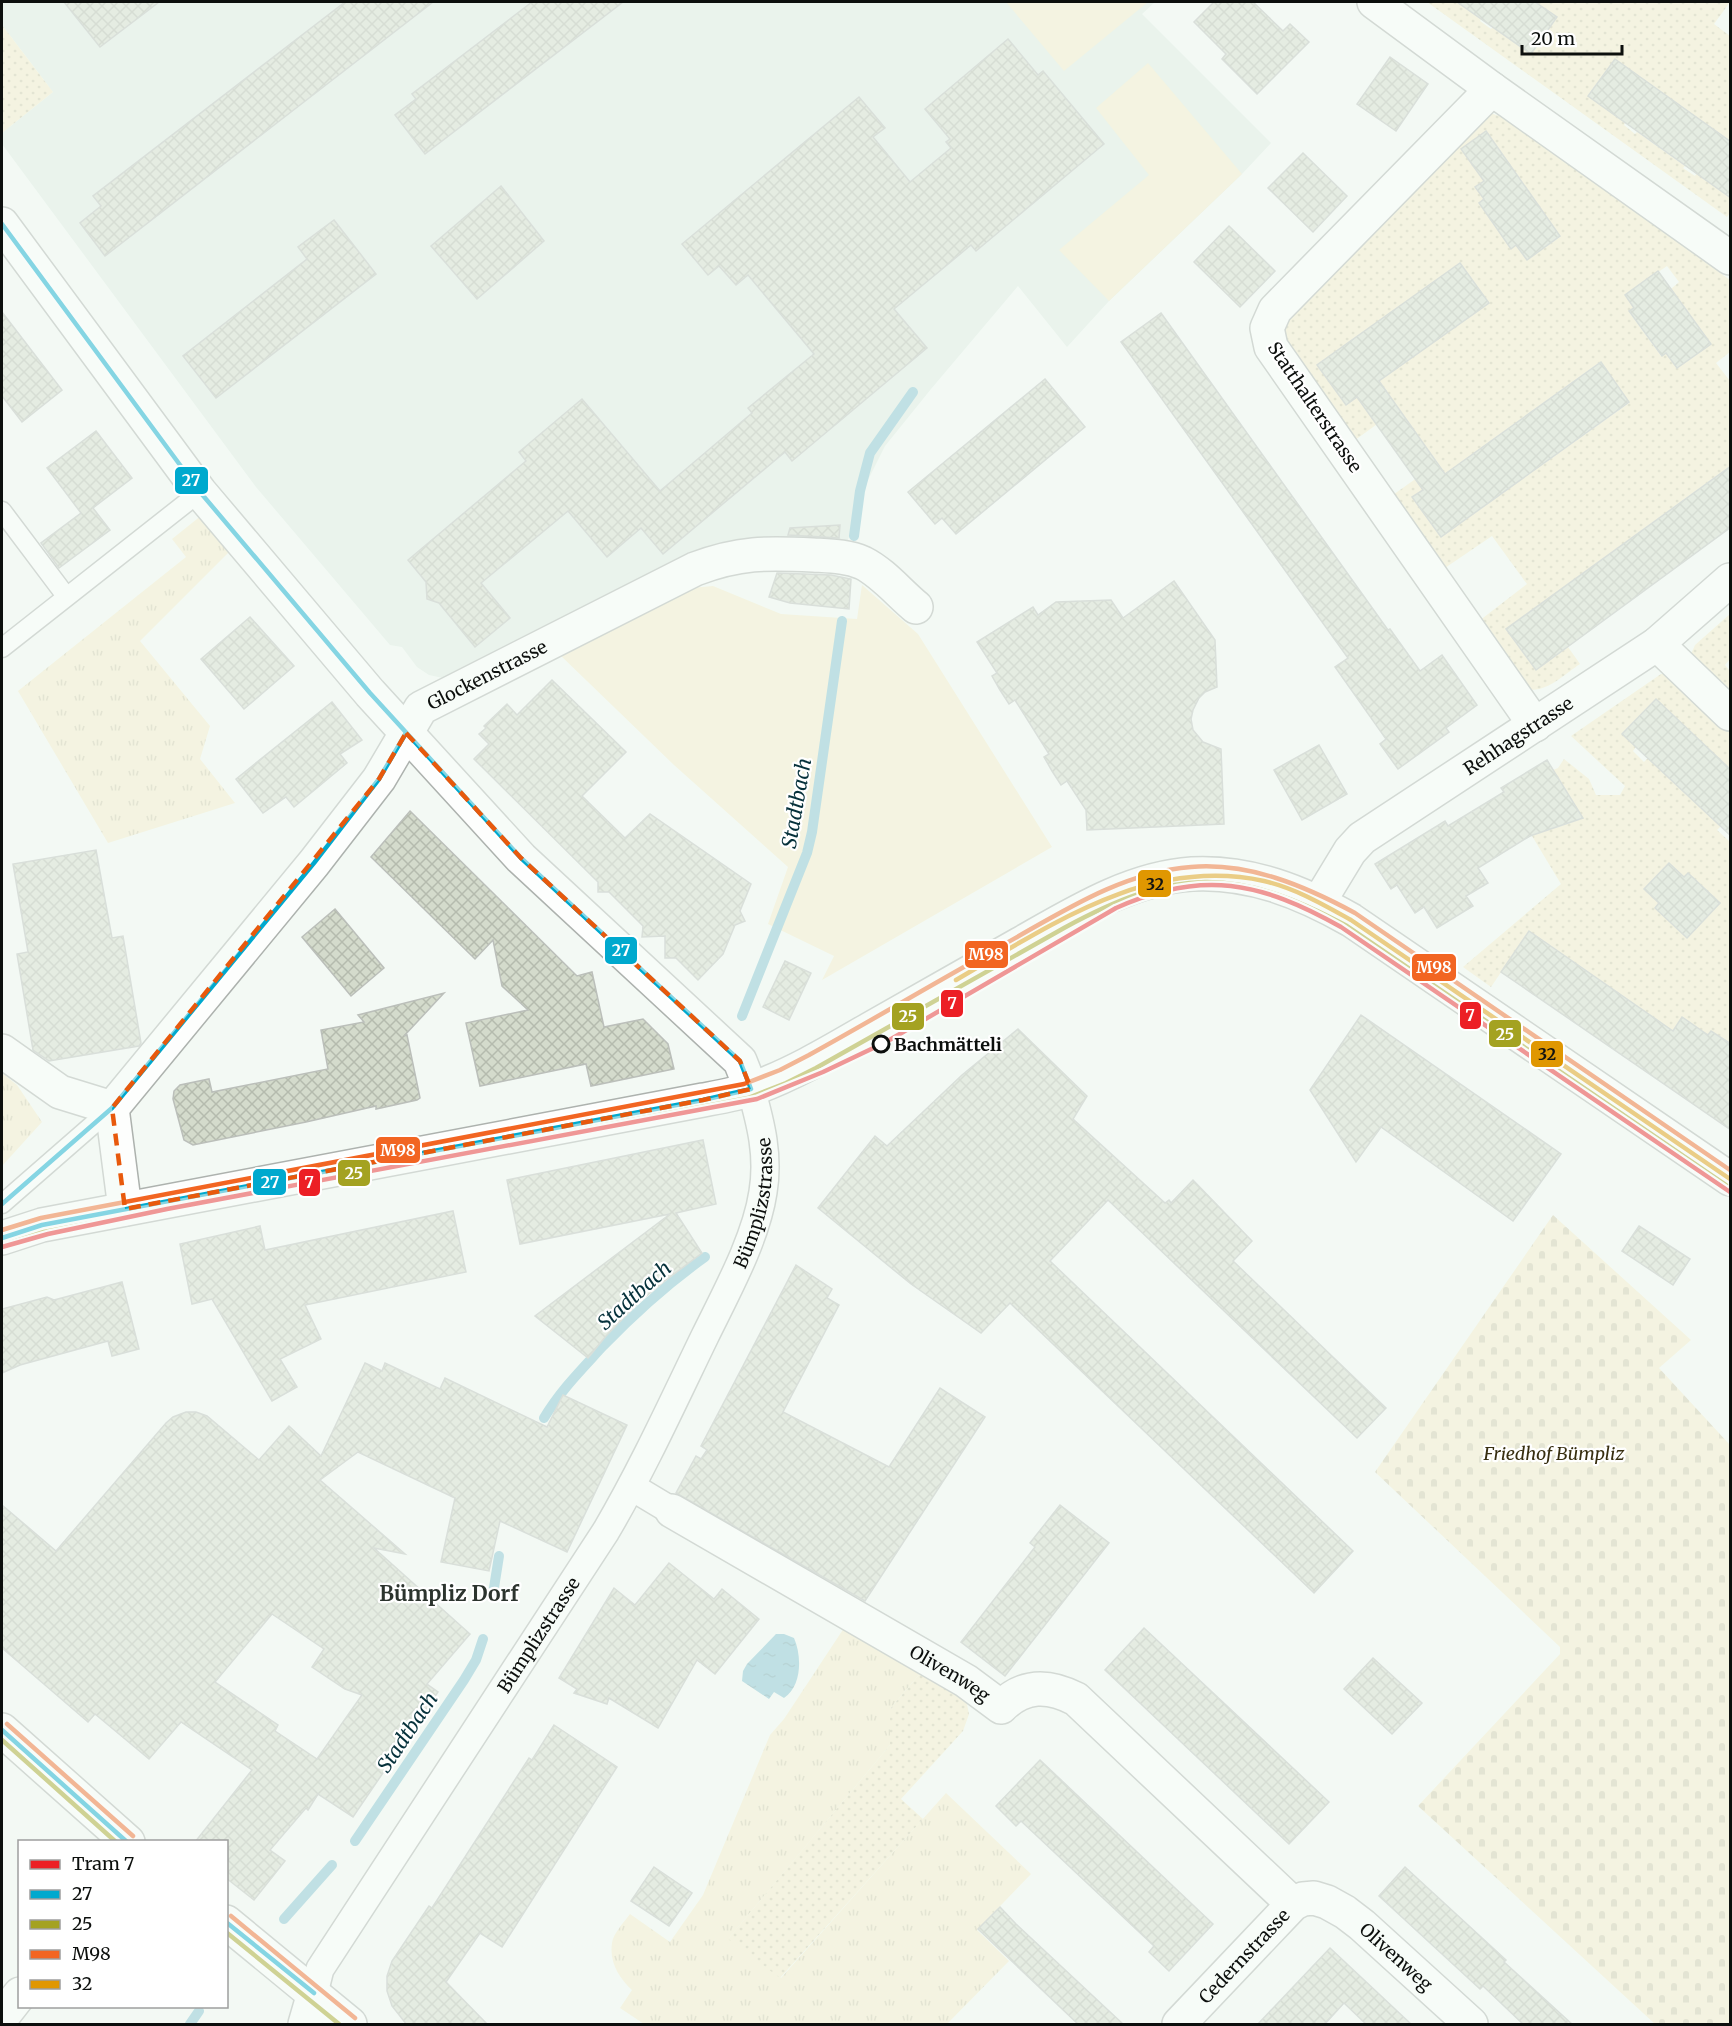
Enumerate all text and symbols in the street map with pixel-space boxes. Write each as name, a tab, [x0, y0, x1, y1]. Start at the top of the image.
scale bar	[1522, 18, 1622, 56]
text: 20 m	[1531, 27, 1575, 50]
street label: Statthalterstrasse	[1263, 337, 1367, 477]
line badge: 27	[174, 466, 209, 495]
text: 27	[182, 470, 201, 490]
street label: Glockenstrasse	[423, 635, 551, 715]
street label: Rehhagstrasse	[1459, 691, 1577, 780]
water label: Stadtbach	[776, 756, 816, 850]
line badge: 32	[1137, 869, 1172, 898]
text: 32	[1146, 874, 1164, 894]
line badge: 27	[604, 936, 638, 965]
text: 27	[612, 940, 631, 960]
line badge: M98	[964, 940, 1009, 969]
text: M98	[968, 944, 1004, 964]
line badge: M98	[1411, 953, 1457, 982]
text: M98	[1416, 957, 1452, 977]
line badge: 7	[940, 989, 964, 1018]
text: 7	[947, 993, 957, 1013]
line badge: 7	[1459, 1001, 1482, 1030]
line badge: 25	[891, 1002, 925, 1031]
text: 7	[1465, 1005, 1475, 1025]
text: 25	[899, 1006, 917, 1026]
line badge: 25	[1488, 1019, 1522, 1048]
text: 25	[1496, 1024, 1514, 1044]
place label: Bachmätteli	[894, 1033, 1002, 1056]
marker: Bachmätteli	[872, 1035, 890, 1053]
line badge: 32	[1530, 1040, 1564, 1068]
text: 32	[1538, 1044, 1556, 1064]
line badge: M98	[375, 1136, 421, 1164]
street label: Bümplizstrasse	[728, 1136, 777, 1272]
text: M98	[380, 1140, 416, 1160]
line badge: 25	[337, 1159, 371, 1187]
text: 25	[345, 1163, 363, 1183]
line badge: 27	[252, 1168, 287, 1196]
line badge: 7	[298, 1168, 321, 1197]
text: 27	[261, 1172, 280, 1192]
text: 7	[304, 1172, 314, 1192]
water label: Stadtbach	[592, 1255, 676, 1335]
park label: Friedhof Bümpliz	[1483, 1442, 1625, 1465]
street label: Bümplizstrasse	[492, 1572, 584, 1697]
district label: Bümpliz Dorf	[379, 1580, 520, 1607]
street label: Olivenweg	[906, 1640, 995, 1707]
water label: Stadtbach	[371, 1687, 443, 1777]
legend	[18, 1840, 228, 2008]
text: Tram 7	[72, 1852, 134, 1875]
text: 27	[72, 1882, 92, 1905]
street label: Cedernstrasse	[1193, 1904, 1294, 2008]
text: 25	[72, 1912, 93, 1935]
street label: Olivenweg	[1355, 1917, 1438, 1995]
text: M98	[72, 1942, 111, 1965]
text: 32	[72, 1972, 92, 1995]

